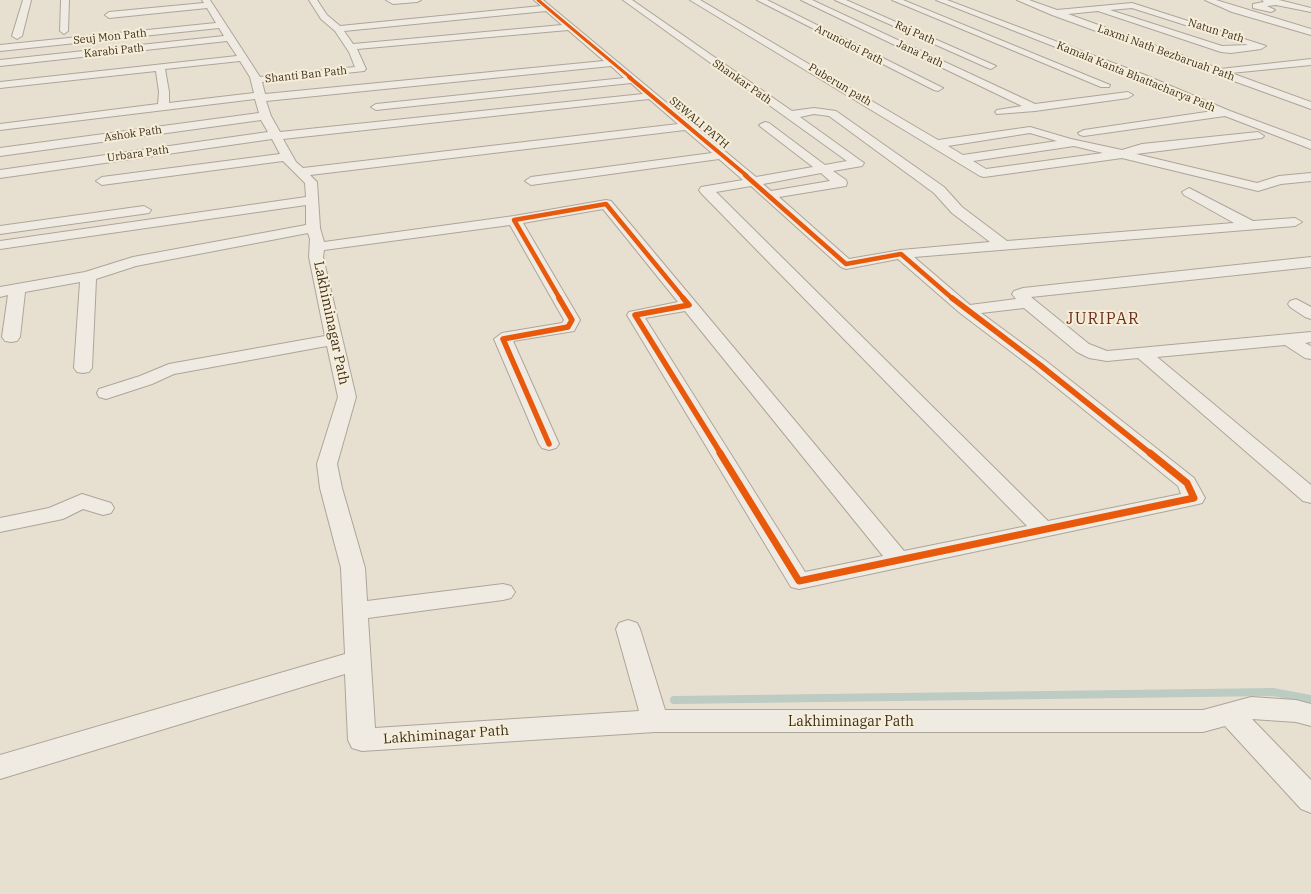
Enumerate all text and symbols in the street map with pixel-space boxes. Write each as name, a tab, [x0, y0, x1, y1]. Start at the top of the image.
street label: Natun Path	[1186, 16, 1246, 46]
street label: Raj Path	[893, 18, 937, 48]
street label: Arunodoi Path	[813, 22, 885, 68]
street label: Laxmi Nath Bezbaruah Path	[1096, 22, 1236, 84]
street label: Seuj Mon Path	[73, 27, 147, 47]
street label: Jana Path	[895, 37, 945, 71]
street label: Kamala Kanta Bhattacharya Path	[1055, 39, 1217, 115]
street label: Karabi Path	[83, 41, 145, 61]
street label: Shankar Path	[710, 57, 774, 107]
street label: Puberun path	[806, 61, 874, 109]
street label: Shanti Ban Path	[264, 64, 348, 86]
street label: SEWALI PATH	[667, 94, 731, 152]
street label: Ashok Path	[103, 123, 163, 145]
street label: Urbara Path	[106, 143, 170, 165]
street label: Lakhiminagar Path	[310, 260, 352, 386]
district label: JURIPAR	[1065, 309, 1141, 329]
street label: Lakhiminagar Path	[788, 714, 914, 730]
street label: Lakhiminagar Path	[383, 722, 509, 748]

